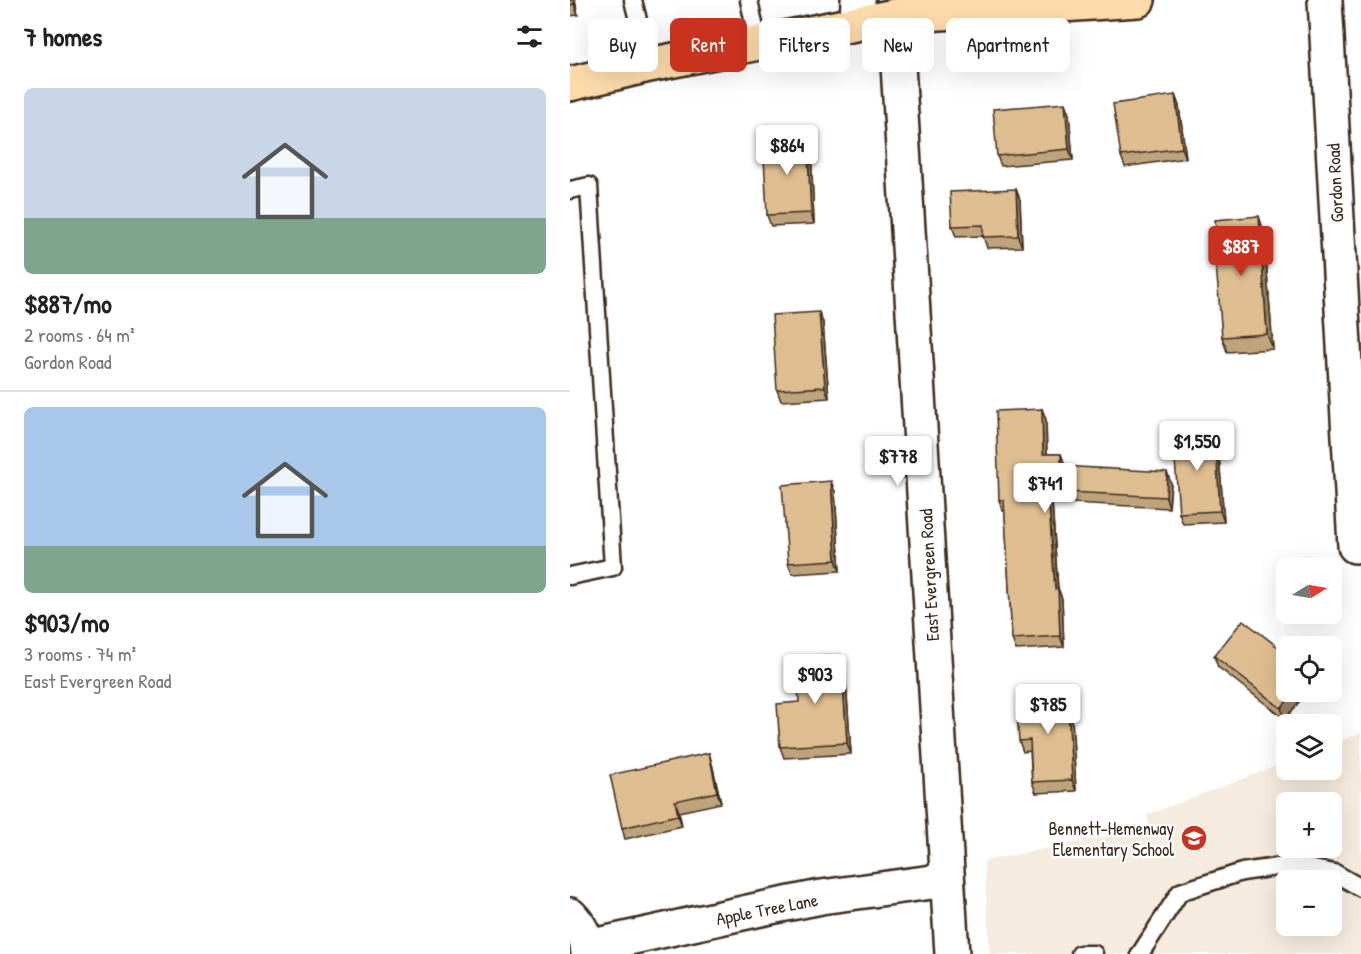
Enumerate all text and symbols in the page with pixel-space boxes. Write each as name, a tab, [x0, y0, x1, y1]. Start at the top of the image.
chip: Buy	[588, 18, 658, 72]
chip: Rent	[670, 18, 747, 72]
chip: Filters	[759, 18, 850, 72]
chip: New	[862, 18, 934, 72]
chip: Apartment	[946, 18, 1070, 72]
text: 7 homes	[24, 19, 102, 54]
icon: filters	[513, 20, 546, 53]
pin: $864	[751, 125, 823, 176]
icon: home	[231, 127, 339, 235]
text: $864	[770, 131, 804, 158]
street label: Gordon Road	[1320, 143, 1350, 223]
pin: $887	[1205, 226, 1277, 277]
text: $887	[1222, 232, 1260, 259]
text: $887/mo	[24, 286, 112, 321]
text: 2 rooms · 64 m²	[24, 321, 135, 348]
text: Gordon Road	[24, 348, 112, 375]
pin: $1,550	[1148, 421, 1246, 472]
text: $1,550	[1173, 427, 1221, 454]
pin: $778	[862, 436, 934, 487]
text: $778	[879, 442, 917, 469]
icon: home	[231, 446, 339, 554]
pin: $741	[1009, 463, 1081, 514]
text: $741	[1028, 469, 1062, 496]
street label: East Evergreen Road	[913, 508, 945, 642]
north arrow	[1276, 558, 1342, 624]
map controls	[1276, 558, 1342, 936]
text: $903/mo	[24, 605, 109, 640]
button: locate	[1276, 636, 1342, 702]
text: 3 rooms · 74 m²	[24, 640, 136, 667]
pin: $903	[779, 654, 851, 705]
text: $903	[797, 660, 833, 687]
text: East Evergreen Road	[24, 667, 171, 694]
pin: $785	[1012, 684, 1084, 735]
text: $785	[1029, 690, 1067, 717]
button: layers	[1276, 714, 1342, 780]
button: +	[1276, 792, 1342, 858]
place label: Bennett-Hemenway Elementary School	[1048, 816, 1174, 862]
school or university icon: Bennett-Hemenway Elementary School	[1179, 823, 1209, 853]
button: −	[1276, 870, 1342, 936]
street label: Apple Tree Lane	[714, 887, 820, 931]

